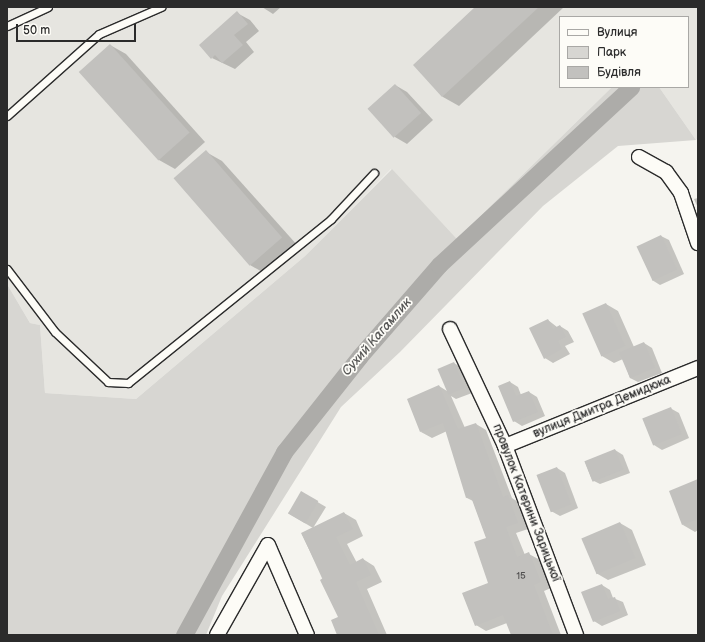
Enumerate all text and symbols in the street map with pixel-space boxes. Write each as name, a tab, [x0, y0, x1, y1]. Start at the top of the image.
scale bar	[18, 16, 138, 42]
legend	[559, 16, 689, 88]
text: 50 m	[23, 23, 50, 38]
text: Вулиця	[597, 25, 637, 40]
text: Парк	[597, 45, 626, 60]
text: Будівля	[597, 65, 641, 80]
water label: Сухий Кагамлик	[339, 295, 415, 379]
street label: вулиця Дмитра Демидюка	[531, 373, 673, 441]
street label: провулок Катерини Зарицької	[489, 422, 563, 584]
house number: 15	[516, 571, 526, 583]

